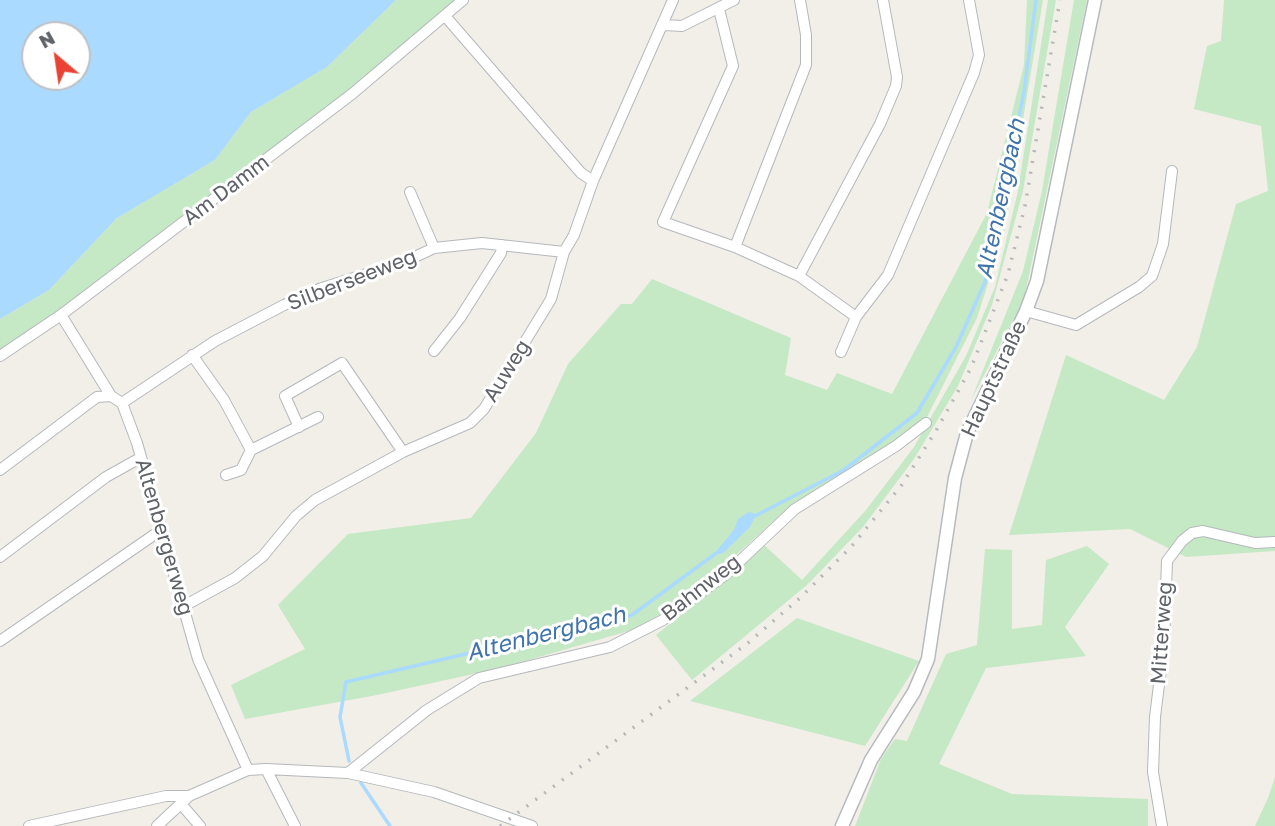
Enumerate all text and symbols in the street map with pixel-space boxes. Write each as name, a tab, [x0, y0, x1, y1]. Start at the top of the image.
north arrow	[21, 21, 91, 91]
text: N	[35, 25, 58, 53]
water label: Altenbergbach	[971, 117, 1031, 281]
street label: Am Damm	[178, 149, 274, 231]
street label: Silberseeweg	[284, 244, 420, 316]
street label: Hauptstraße	[956, 317, 1032, 441]
street label: Auweg	[478, 335, 536, 407]
street label: Altenbergerweg	[130, 456, 198, 618]
street label: Bahnweg	[656, 549, 746, 627]
street label: Mitterweg	[1146, 581, 1178, 685]
water label: Altenbergbach	[464, 601, 628, 667]

